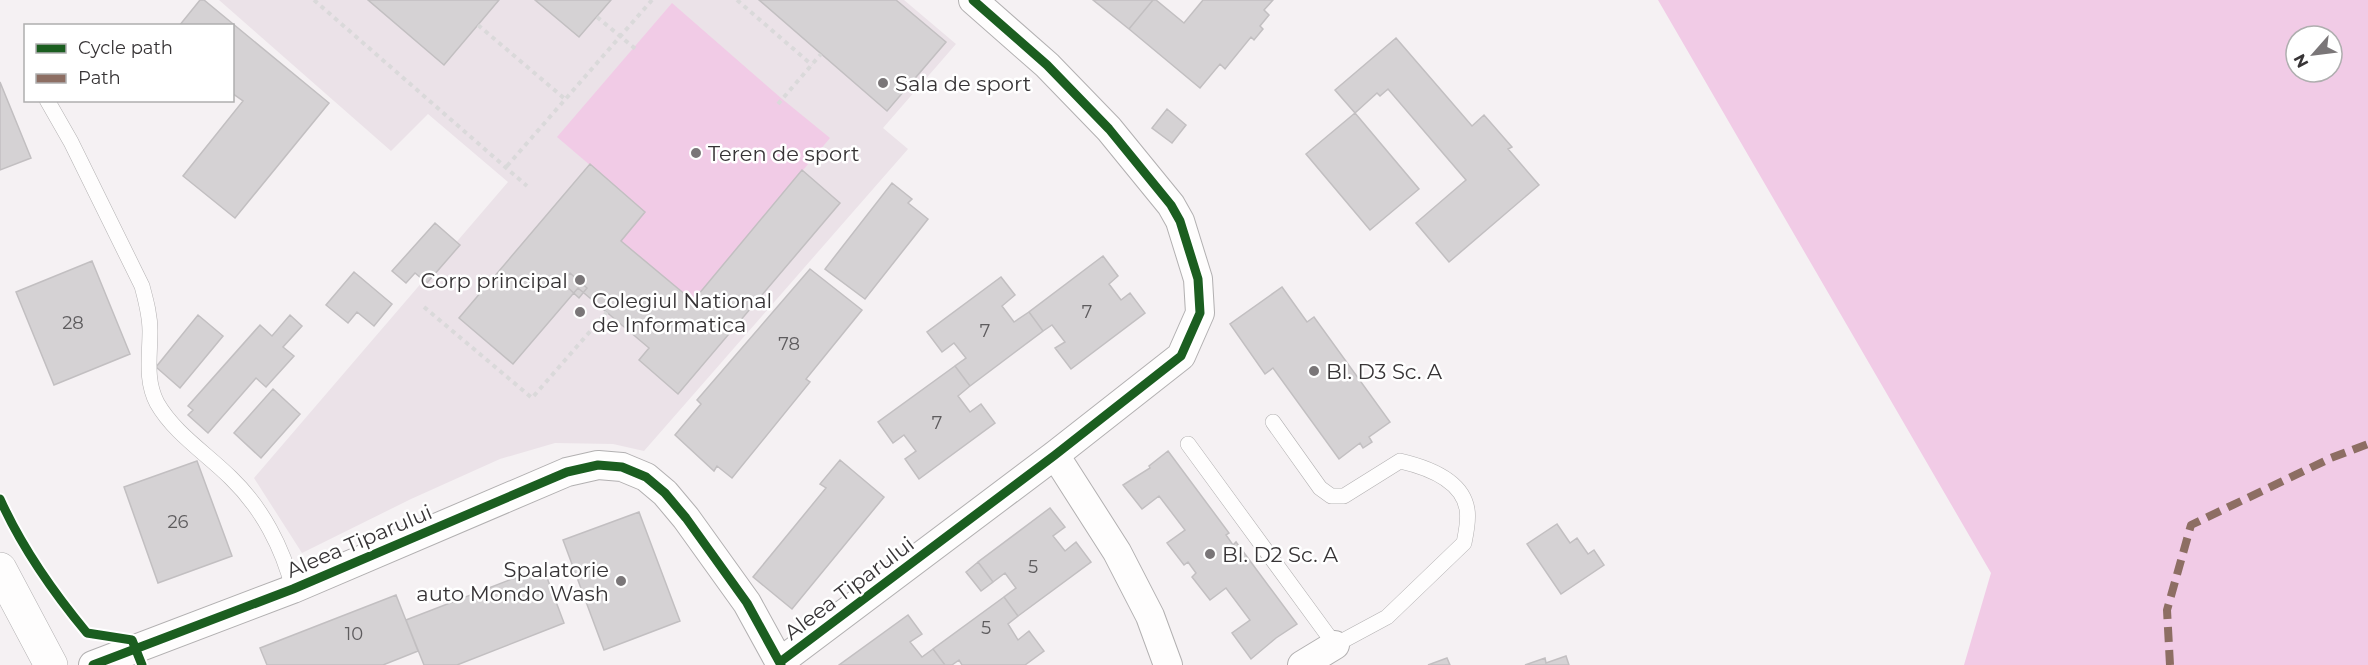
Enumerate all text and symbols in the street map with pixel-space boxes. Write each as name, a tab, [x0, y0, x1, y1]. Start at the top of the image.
legend	[24, 24, 234, 102]
north arrow	[2284, 24, 2344, 84]
text: Cycle path	[78, 37, 173, 59]
text: N	[2290, 51, 2313, 71]
text: Path	[78, 67, 121, 89]
place label: Sala de sport	[895, 71, 1031, 96]
marker: Sala de sport	[876, 76, 890, 90]
place label: Teren de sport	[708, 141, 859, 166]
marker: Teren de sport	[689, 146, 703, 160]
place label: Corp principal	[421, 268, 568, 293]
marker: Corp principal	[573, 273, 587, 287]
place label: Colegiul National de Informatica	[592, 288, 772, 337]
house number: 7	[1082, 301, 1092, 323]
marker: Colegiul National de Informatica	[573, 305, 587, 319]
house number: 28	[62, 312, 84, 334]
house number: 7	[980, 320, 990, 342]
house number: 78	[778, 333, 800, 355]
place label: Bl. D3 Sc. A	[1326, 359, 1443, 384]
marker: Bl. D3 Sc. A	[1307, 364, 1321, 378]
house number: 7	[932, 412, 942, 434]
street label: Aleea Tiparului	[282, 499, 436, 583]
house number: 26	[167, 511, 189, 533]
street label: Aleea Tiparului	[779, 531, 919, 645]
place label: Bl. D2 Sc. A	[1222, 542, 1339, 567]
marker: Bl. D2 Sc. A	[1203, 547, 1217, 561]
house number: 5	[1028, 556, 1038, 578]
place label: Spalatorie auto Mondo Wash	[416, 557, 609, 606]
marker: Spalatorie auto Mondo Wash	[614, 574, 628, 588]
house number: 5	[981, 617, 991, 639]
house number: 10	[345, 623, 363, 645]

